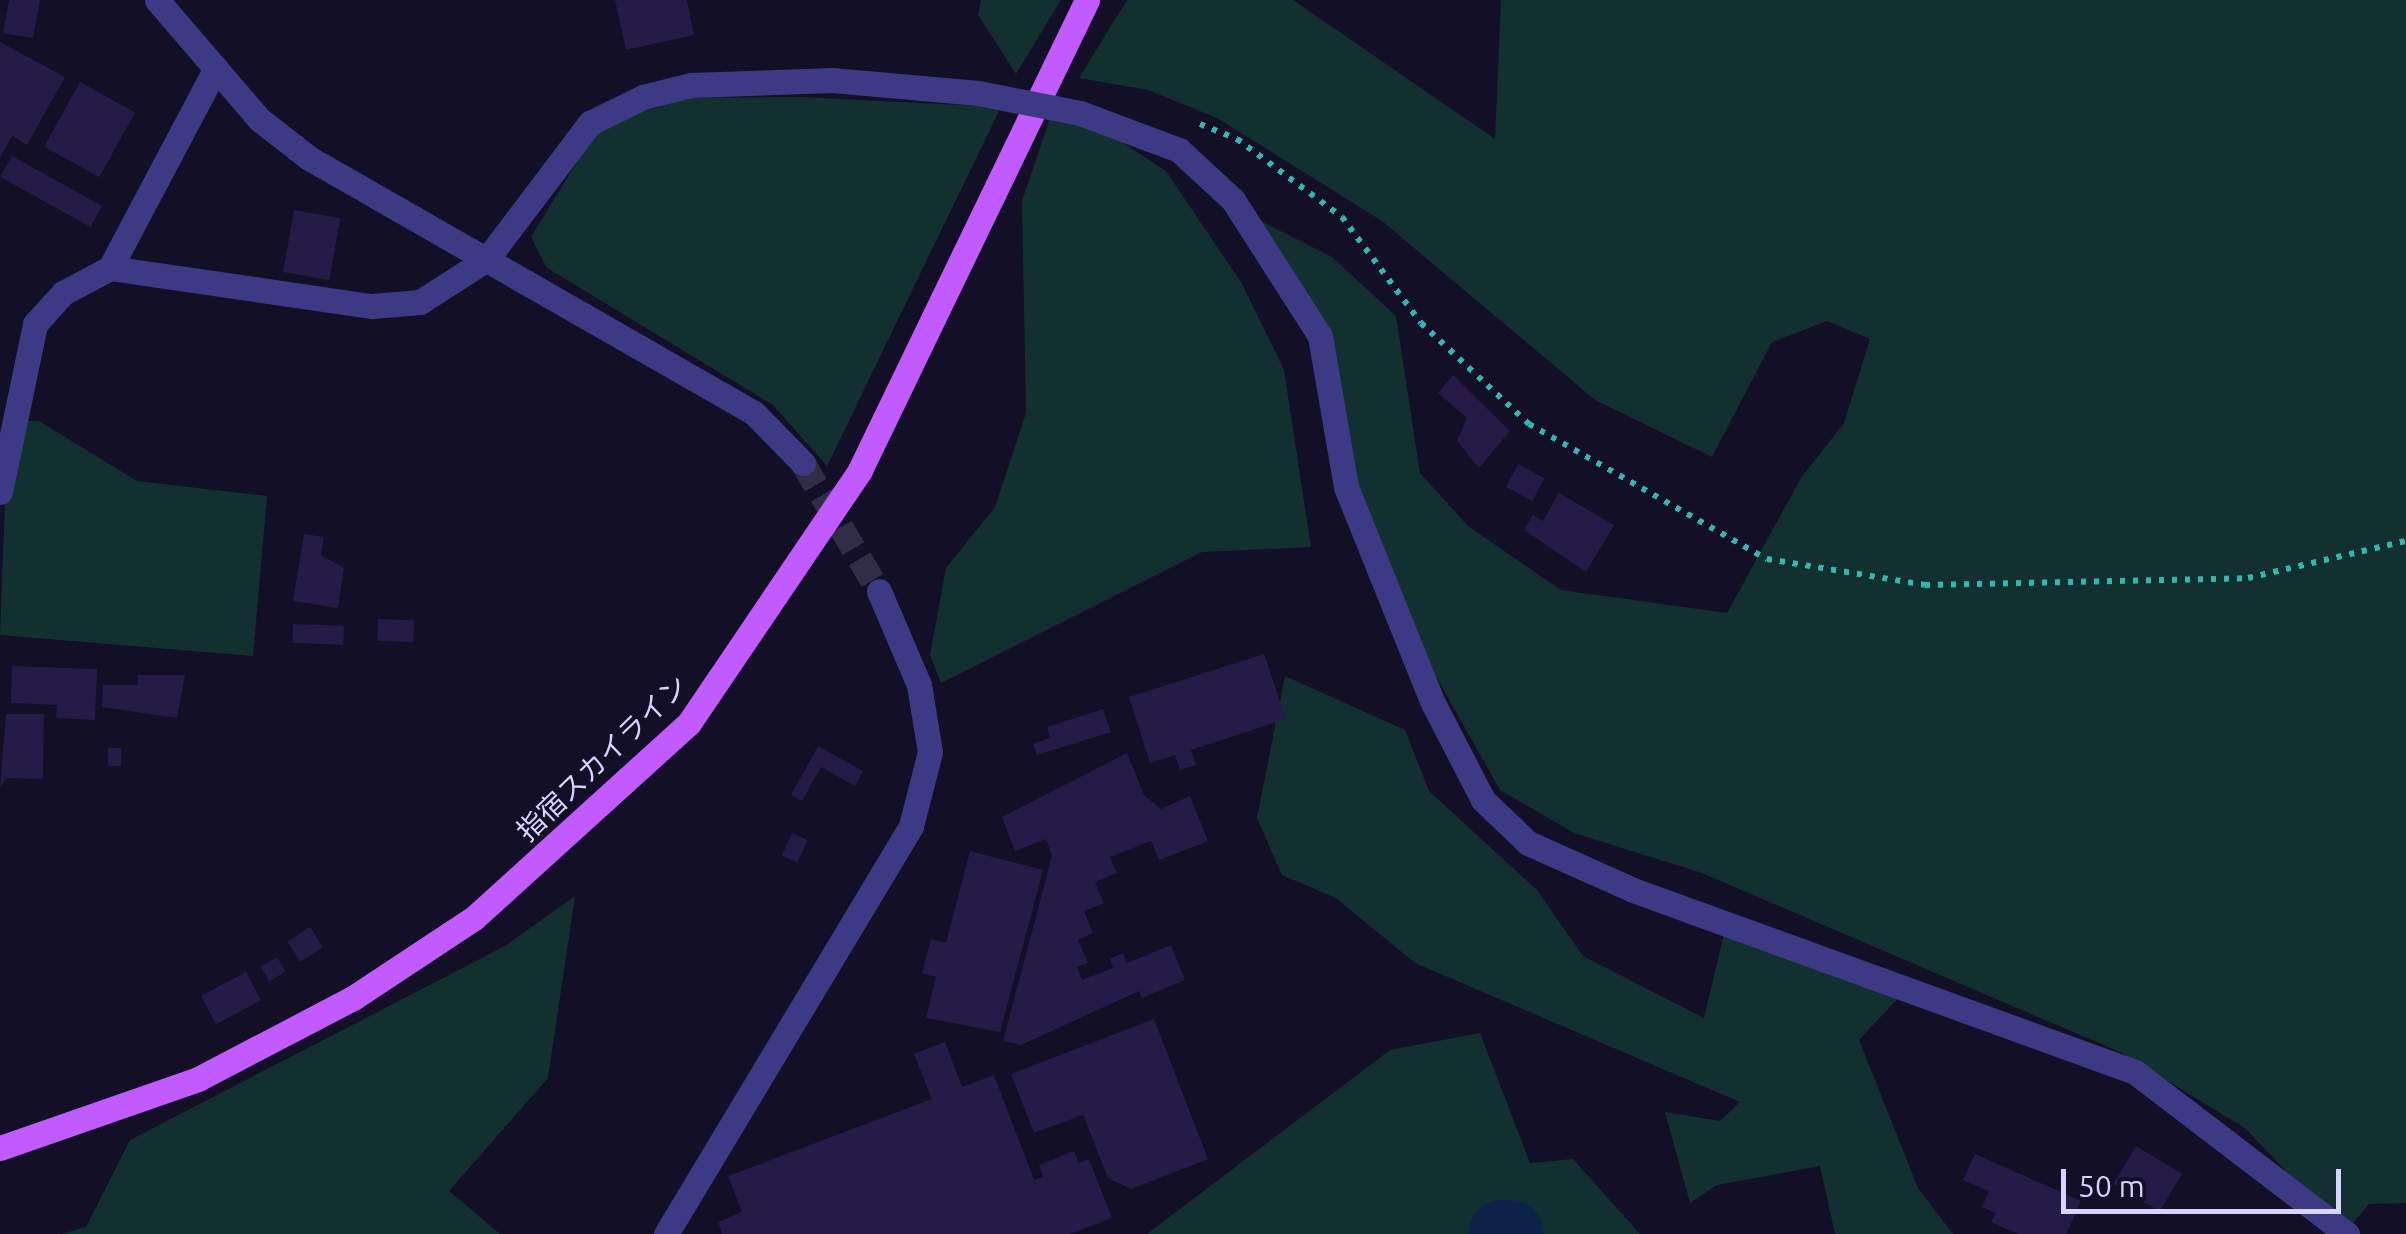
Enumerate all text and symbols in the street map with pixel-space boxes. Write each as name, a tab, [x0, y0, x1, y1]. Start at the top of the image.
street label: 指宿スカイライン	[510, 668, 694, 848]
scale bar	[2066, 1149, 2346, 1211]
text: 50 m	[2078, 1169, 2145, 1203]

